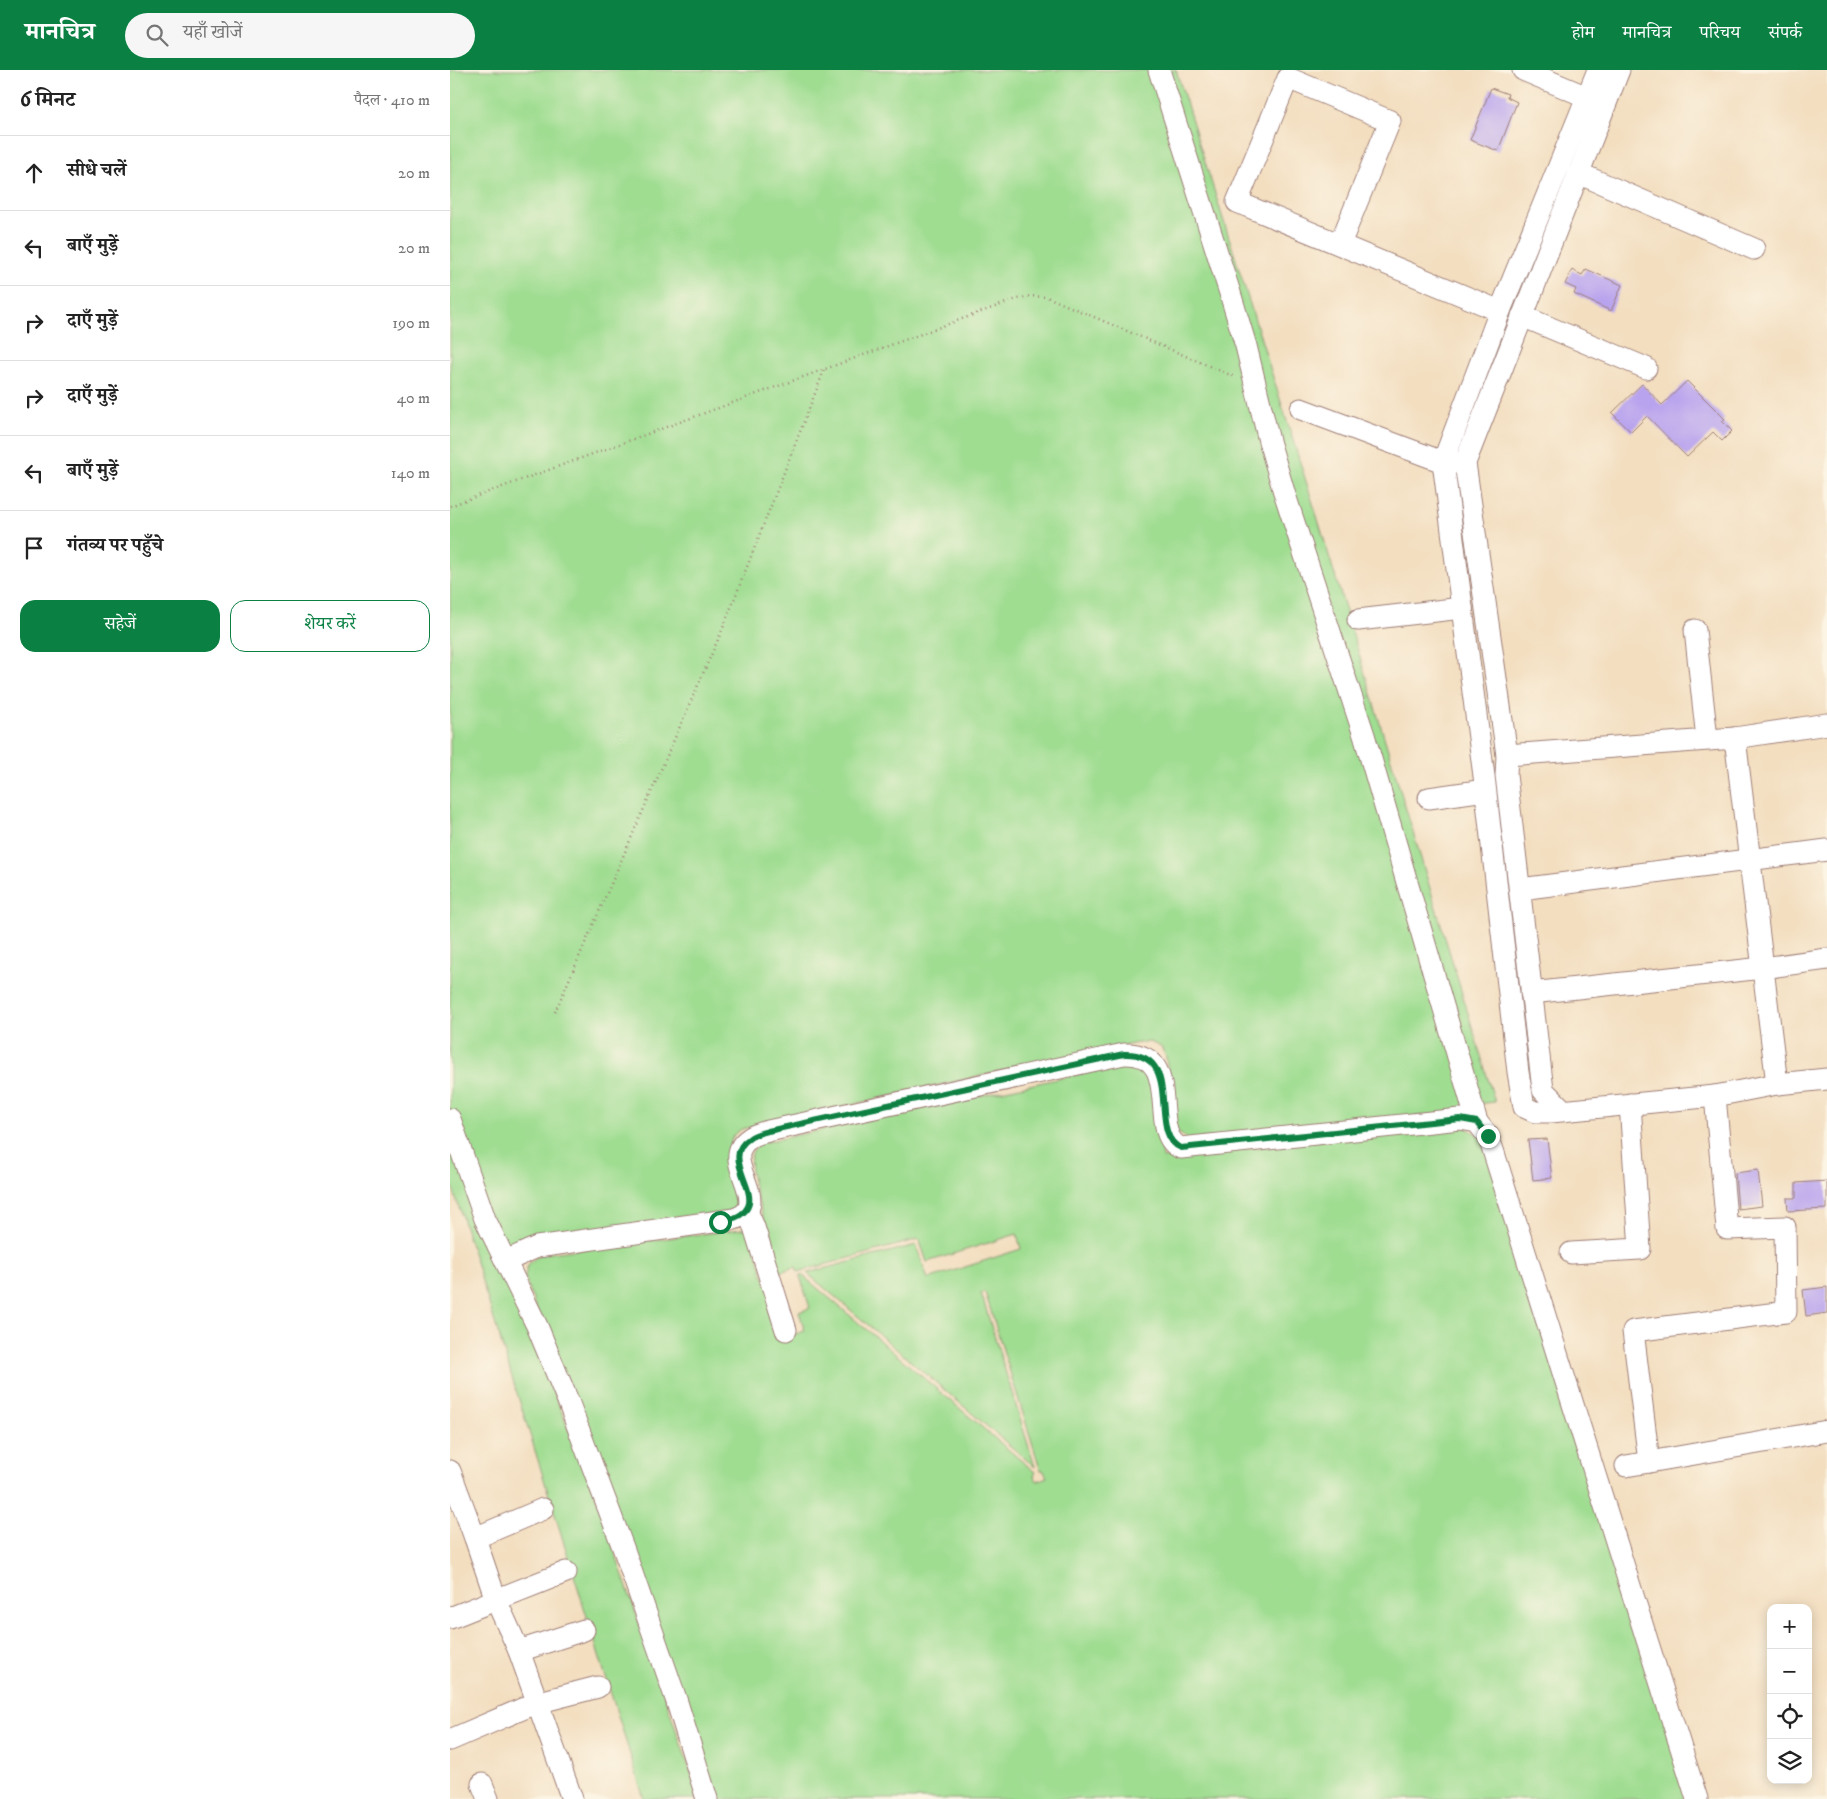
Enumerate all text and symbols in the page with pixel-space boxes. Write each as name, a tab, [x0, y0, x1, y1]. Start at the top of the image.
search box	[125, 13, 475, 58]
text: मानचित्र	[25, 17, 95, 47]
icon: search	[143, 21, 171, 49]
text: यहाँ खोजें	[183, 21, 243, 44]
text: होम	[1572, 22, 1595, 44]
text: मानचित्र	[1623, 22, 1671, 44]
text: परिचय	[1699, 22, 1740, 44]
text: संपर्क	[1768, 22, 1802, 44]
text: 6 मिनट	[20, 87, 75, 113]
text: पैदल · 410 m	[354, 90, 430, 110]
icon: ahead	[20, 159, 48, 187]
text: सीधे चलें	[67, 159, 126, 182]
text: 20 m	[398, 163, 430, 183]
icon: left	[20, 234, 48, 262]
text: बाएँ मुड़ें	[67, 234, 118, 257]
text: 20 m	[398, 238, 430, 258]
icon: right	[20, 309, 48, 337]
text: दाएँ मुड़ें	[67, 309, 118, 332]
text: 190 m	[392, 313, 430, 333]
icon: right	[20, 384, 48, 412]
text: दाएँ मुड़ें	[67, 384, 118, 407]
text: 40 m	[397, 388, 430, 408]
icon: left	[20, 459, 48, 487]
text: बाएँ मुड़ें	[67, 459, 118, 482]
text: 140 m	[391, 463, 430, 483]
icon: arrive	[20, 534, 48, 562]
text: गंतव्य पर पहुँचे	[67, 534, 163, 557]
button: सहेजें	[20, 600, 220, 652]
button: शेयर करें	[230, 600, 430, 652]
route end	[1477, 1125, 1500, 1148]
route start	[709, 1211, 732, 1234]
map controls	[1767, 1604, 1812, 1784]
button: +	[1767, 1604, 1812, 1649]
button: −	[1767, 1649, 1812, 1694]
button: locate	[1767, 1694, 1812, 1739]
button: layers	[1767, 1739, 1812, 1784]

